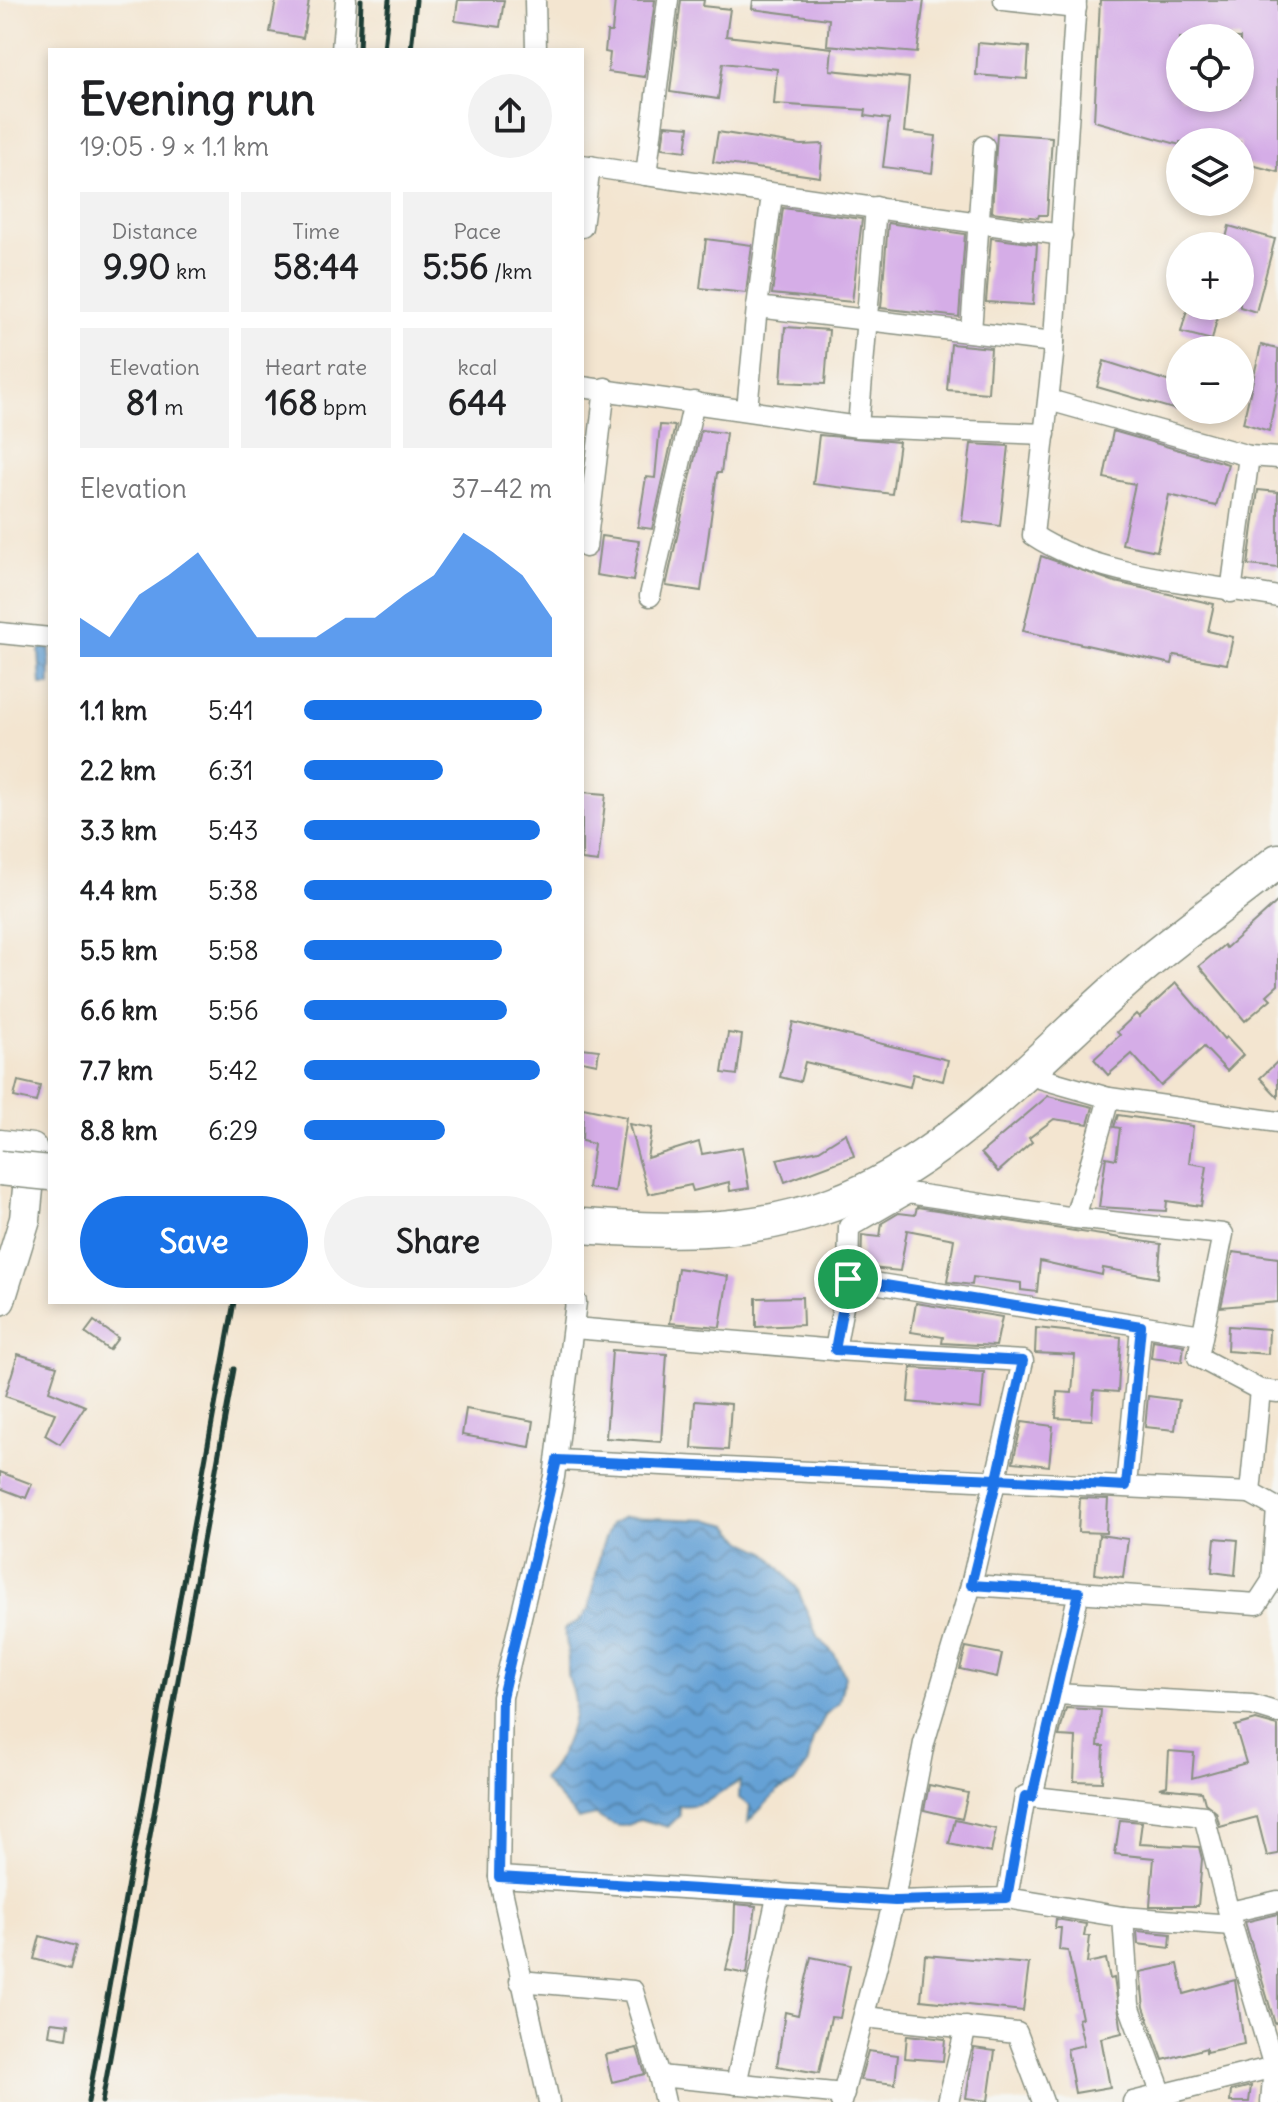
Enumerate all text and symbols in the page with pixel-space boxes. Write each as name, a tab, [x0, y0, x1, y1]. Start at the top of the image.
map controls	[1166, 24, 1254, 424]
button: locate	[1166, 24, 1254, 112]
text: Evening run	[80, 72, 315, 127]
button: share	[468, 74, 552, 158]
button: layers	[1166, 128, 1254, 216]
text: 19:05 · 9 × 1.1 km	[80, 130, 269, 163]
text: Distance	[112, 217, 198, 245]
text: Time	[292, 217, 340, 245]
text: Pace	[453, 217, 501, 245]
button: +	[1166, 232, 1254, 320]
text: 9.90	[103, 245, 171, 288]
text: 58:44	[273, 245, 359, 288]
text: 5:56	[422, 245, 489, 288]
text: km	[171, 257, 206, 285]
text: /km	[489, 257, 532, 285]
button: −	[1166, 336, 1254, 424]
text: Elevation	[110, 353, 200, 381]
text: Heart rate	[265, 353, 367, 381]
text: kcal	[458, 353, 497, 381]
text: 81	[126, 381, 159, 424]
text: 168	[265, 381, 318, 424]
text: 644	[448, 381, 507, 424]
text: m	[159, 393, 183, 421]
text: bpm	[318, 393, 367, 421]
text: Elevation	[80, 472, 187, 505]
text: 37–42 m	[451, 472, 552, 505]
text: 1.1 km	[80, 694, 147, 727]
text: 5:41	[208, 694, 254, 727]
text: 2.2 km	[80, 754, 156, 787]
text: 6:31	[208, 754, 254, 787]
text: 3.3 km	[80, 814, 157, 847]
text: 5:43	[208, 814, 259, 847]
text: 4.4 km	[80, 874, 157, 907]
text: 5:38	[208, 874, 259, 907]
text: 5.5 km	[80, 934, 158, 967]
text: 5:58	[208, 934, 259, 967]
text: 6.6 km	[80, 994, 158, 1027]
text: 5:56	[208, 994, 259, 1027]
text: 7.7 km	[80, 1054, 153, 1087]
text: 5:42	[208, 1054, 258, 1087]
text: 8.8 km	[80, 1114, 158, 1147]
text: 6:29	[208, 1114, 258, 1147]
button: Save	[80, 1196, 308, 1288]
button: Share	[324, 1196, 552, 1288]
pin	[814, 1245, 882, 1313]
icon: arrive	[826, 1257, 870, 1301]

